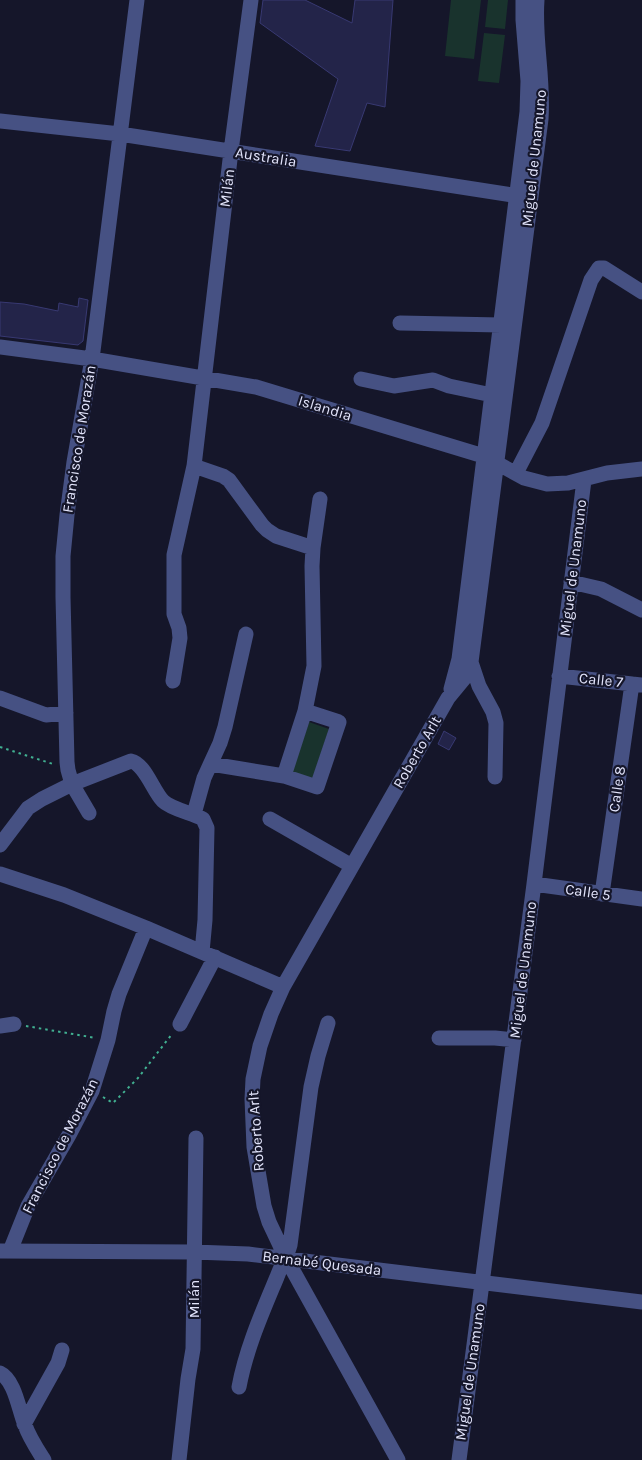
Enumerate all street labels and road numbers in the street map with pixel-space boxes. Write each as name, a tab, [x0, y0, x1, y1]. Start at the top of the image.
street label: Miguel de Unamuno	[518, 89, 550, 227]
street label: Australia	[234, 143, 298, 171]
street label: Milán	[216, 168, 238, 208]
street label: Francisco de Morazán	[58, 364, 100, 514]
street label: Islandia	[296, 391, 354, 425]
street label: Miguel de Unamuno	[556, 499, 590, 637]
street label: Calle 7	[578, 669, 624, 691]
street label: Roberto Arlt	[389, 712, 445, 791]
street label: Calle 8	[605, 765, 629, 813]
street label: Calle 5	[564, 880, 612, 904]
street label: Miguel de Unamuno	[506, 901, 540, 1039]
street label: Francisco de Morazán	[18, 1075, 102, 1217]
street label: Roberto Arlt	[244, 1090, 268, 1172]
street label: Bernabé Quesada	[261, 1247, 383, 1279]
street label: Milán	[185, 1280, 203, 1318]
street label: Miguel de Unamuno	[451, 1303, 489, 1441]

